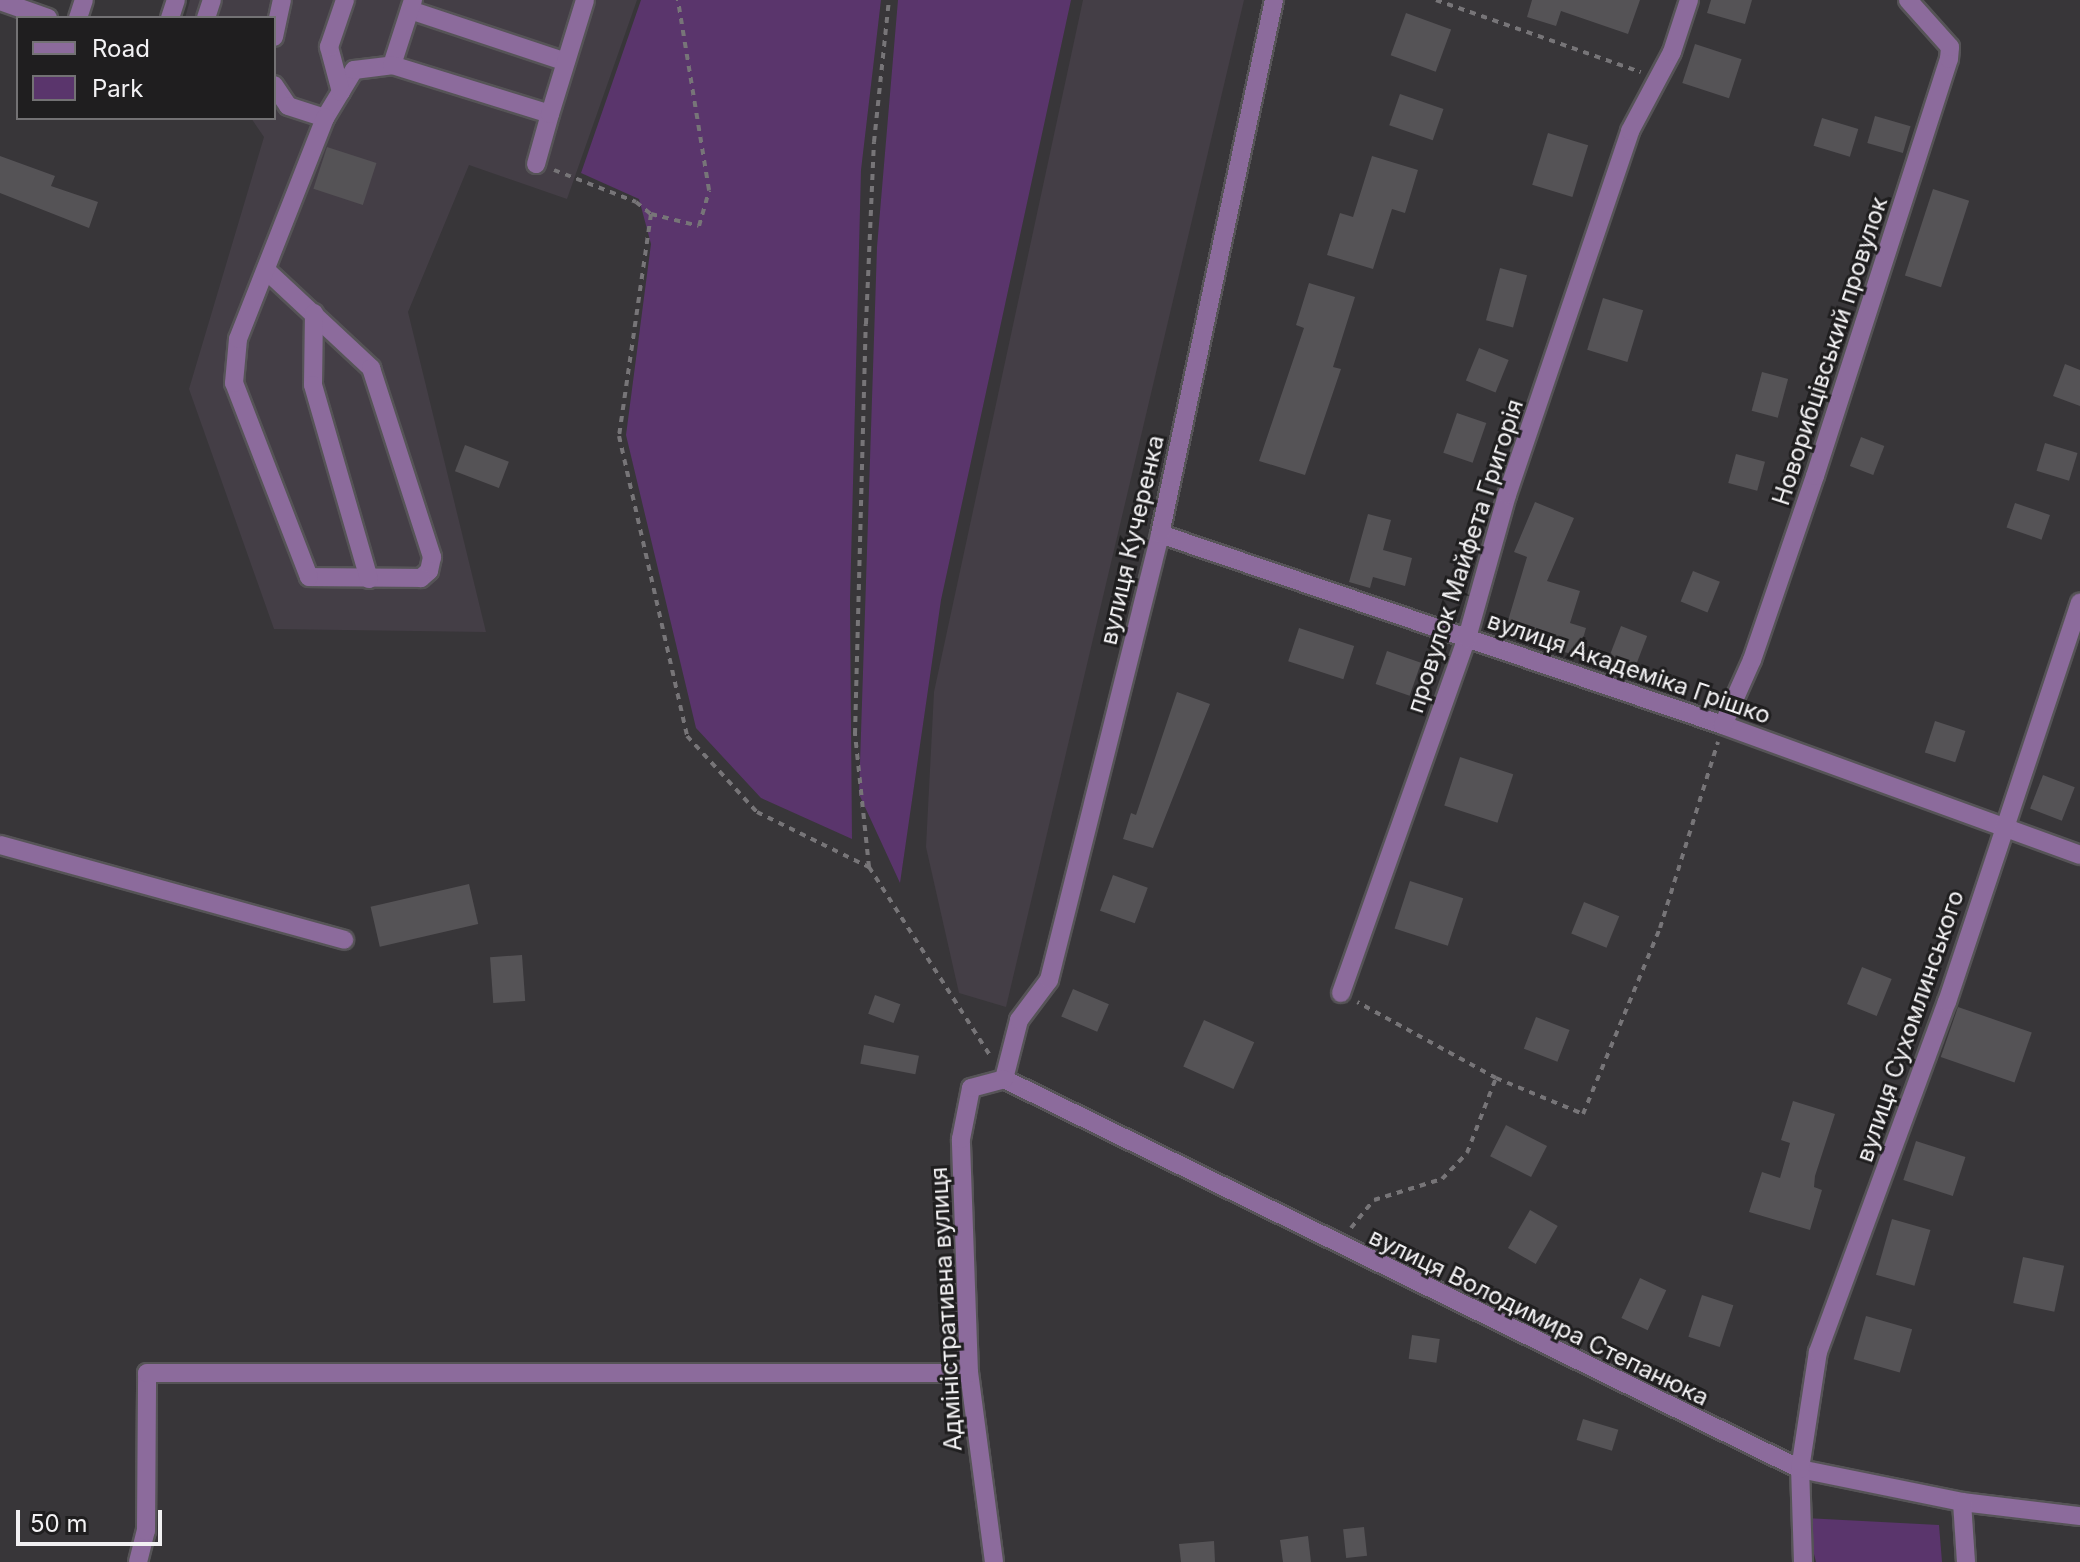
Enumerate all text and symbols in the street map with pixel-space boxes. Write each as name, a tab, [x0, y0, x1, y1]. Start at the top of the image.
legend	[16, 16, 276, 120]
text: Road	[92, 34, 150, 63]
text: Park	[92, 74, 143, 103]
street label: Новорибцівський провулок	[1766, 193, 1894, 509]
street label: провулок Майфета Григорія	[1401, 396, 1529, 716]
street label: вулиця Кучеренка	[1094, 432, 1170, 648]
street label: вулиця Академіка Грішко	[1484, 606, 1774, 730]
street label: вулиця Сухомлинського	[1850, 886, 1970, 1166]
street label: Адміністративна вулиця	[924, 1166, 968, 1452]
street label: вулиця Володимира Степанюка	[1364, 1222, 1714, 1412]
scale bar	[20, 1494, 166, 1544]
text: 50 m	[30, 1509, 88, 1538]

